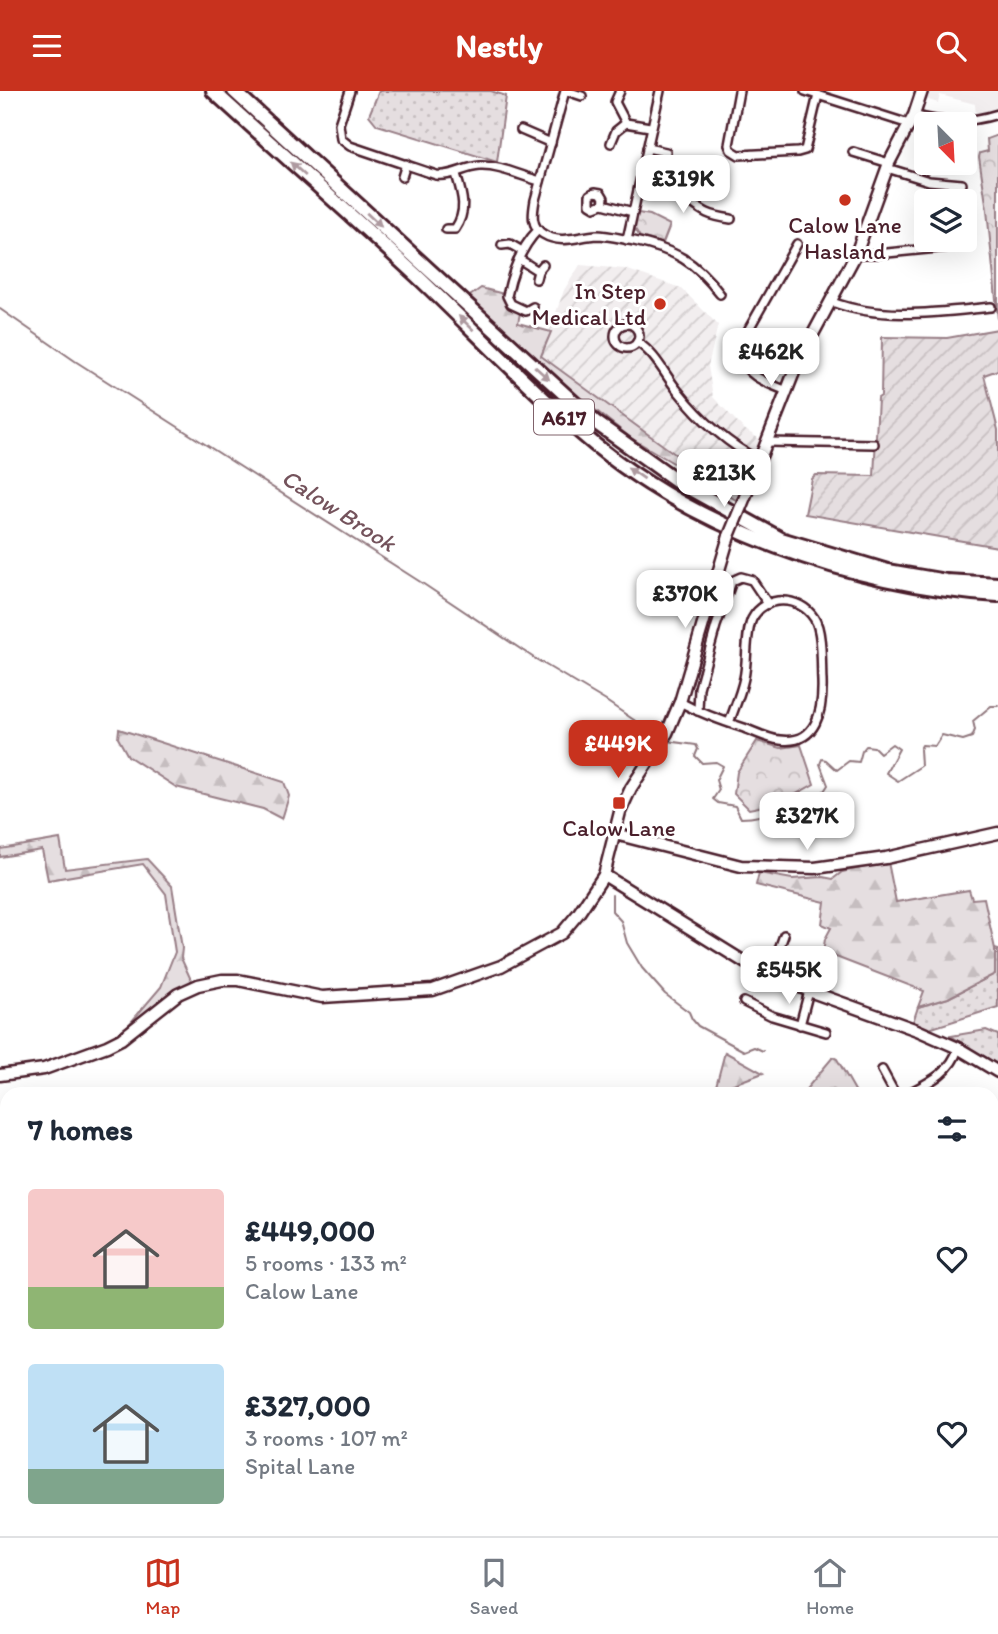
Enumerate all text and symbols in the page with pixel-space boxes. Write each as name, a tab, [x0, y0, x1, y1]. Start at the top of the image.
icon: menu	[28, 27, 66, 65]
text: Nestly	[455, 27, 543, 65]
icon: search	[932, 27, 970, 65]
north arrow	[914, 112, 976, 175]
map controls	[914, 112, 977, 252]
pin: £319K	[634, 155, 732, 215]
one-way arrow	[290, 161, 307, 177]
text: £319K	[652, 164, 714, 192]
button: layers	[914, 189, 977, 252]
marker: Calow Lane Hasland	[837, 192, 853, 208]
place label: Calow Lane Hasland	[788, 211, 902, 265]
one-way arrow	[365, 212, 382, 228]
place label: In Step Medical Ltd	[532, 277, 646, 331]
marker: In Step Medical Ltd	[652, 296, 668, 312]
one-way arrow	[457, 314, 474, 331]
pin: £462K	[722, 329, 820, 388]
text: £462K	[738, 337, 804, 365]
one-way arrow	[533, 365, 550, 381]
road number: A617	[534, 399, 594, 435]
pin: £213K	[675, 449, 773, 509]
text: £213K	[693, 458, 755, 486]
water label: Calow Brook	[276, 462, 403, 558]
one-way arrow	[627, 466, 645, 480]
pin: £370K	[636, 571, 734, 630]
text: £370K	[652, 579, 718, 607]
pin: £449K	[569, 721, 667, 780]
text: £449K	[585, 729, 651, 757]
pin: £327K	[758, 793, 856, 852]
marker: Calow Lane	[611, 795, 627, 811]
text: £327K	[775, 801, 839, 829]
place label: Calow Lane	[562, 814, 676, 842]
pin: £545K	[740, 947, 838, 1006]
text: £545K	[757, 955, 821, 983]
icon: filters	[933, 1110, 971, 1148]
text: 7 homes	[28, 1111, 133, 1148]
text: £449,000	[245, 1212, 375, 1249]
icon: home	[84, 1217, 168, 1301]
icon: heart	[933, 1240, 971, 1278]
text: 5 rooms · 133 m²	[245, 1249, 407, 1277]
text: Calow Lane	[245, 1277, 358, 1305]
text: £327,000	[245, 1387, 371, 1424]
icon: home	[84, 1392, 168, 1476]
icon: heart	[933, 1415, 971, 1453]
text: 3 rooms · 107 m²	[245, 1424, 408, 1452]
text: Spital Lane	[245, 1452, 355, 1480]
tab: Map	[144, 1554, 182, 1619]
tab: Saved	[470, 1554, 518, 1619]
tab: Home	[806, 1554, 854, 1619]

